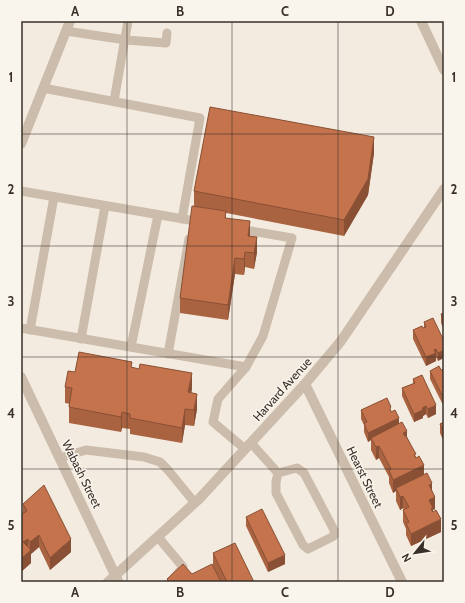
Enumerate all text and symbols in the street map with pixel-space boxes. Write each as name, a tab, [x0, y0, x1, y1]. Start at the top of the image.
text: A	[71, 3, 80, 19]
text: B	[176, 3, 184, 19]
text: C	[281, 3, 289, 19]
text: D	[385, 3, 395, 19]
text: 1	[9, 69, 13, 85]
text: 1	[452, 69, 456, 85]
text: 2	[8, 181, 15, 197]
text: 2	[451, 181, 458, 197]
text: 3	[7, 293, 15, 309]
text: 3	[450, 293, 458, 309]
street label: Harvard Avenue	[249, 354, 315, 424]
text: 4	[7, 405, 15, 421]
text: 4	[450, 405, 458, 421]
street label: Wabash Street	[59, 437, 105, 511]
street label: Hearst Street	[344, 444, 386, 510]
text: 5	[8, 517, 15, 533]
text: 5	[451, 517, 458, 533]
north arrow	[395, 533, 435, 573]
text: N	[398, 551, 414, 565]
text: A	[71, 584, 80, 600]
text: B	[176, 584, 184, 600]
text: C	[281, 584, 289, 600]
text: D	[385, 584, 395, 600]

